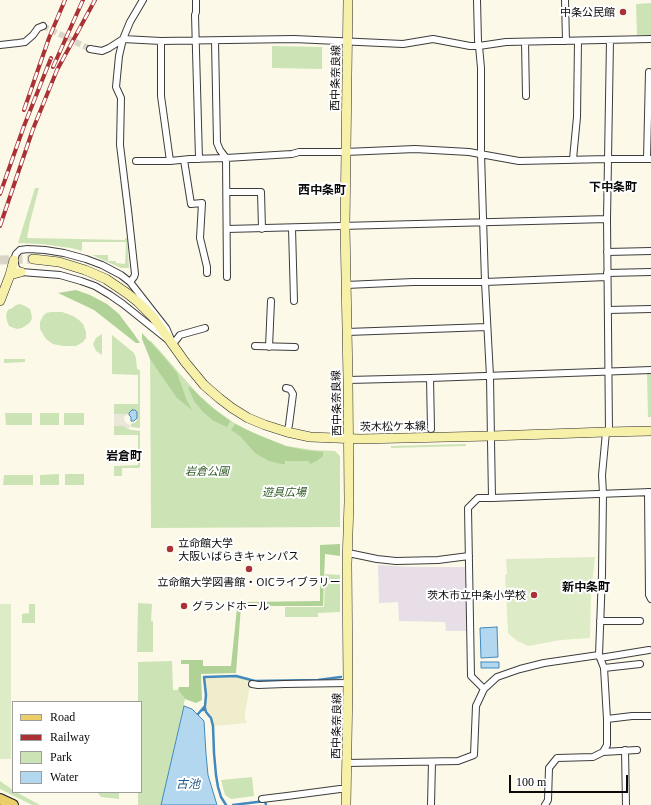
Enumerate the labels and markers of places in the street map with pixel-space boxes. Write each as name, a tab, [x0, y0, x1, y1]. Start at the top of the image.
place label: 中条公民館	[560, 5, 615, 19]
marker: 中条公民館	[618, 7, 628, 17]
place label: 立命館大学 大阪いばらきキャンパス	[178, 536, 299, 562]
marker: 立命館大学 大阪いばらきキャンパス	[165, 544, 175, 554]
marker: 立命館大学図書館・OICライブラリー	[244, 564, 254, 574]
place label: 立命館大学図書館・OICライブラリー	[157, 575, 341, 589]
place label: 茨木市立中条小学校	[427, 588, 526, 602]
marker: 茨木市立中条小学校	[529, 590, 539, 600]
place label: グランドホール	[192, 599, 269, 613]
marker: グランドホール	[179, 601, 189, 611]

